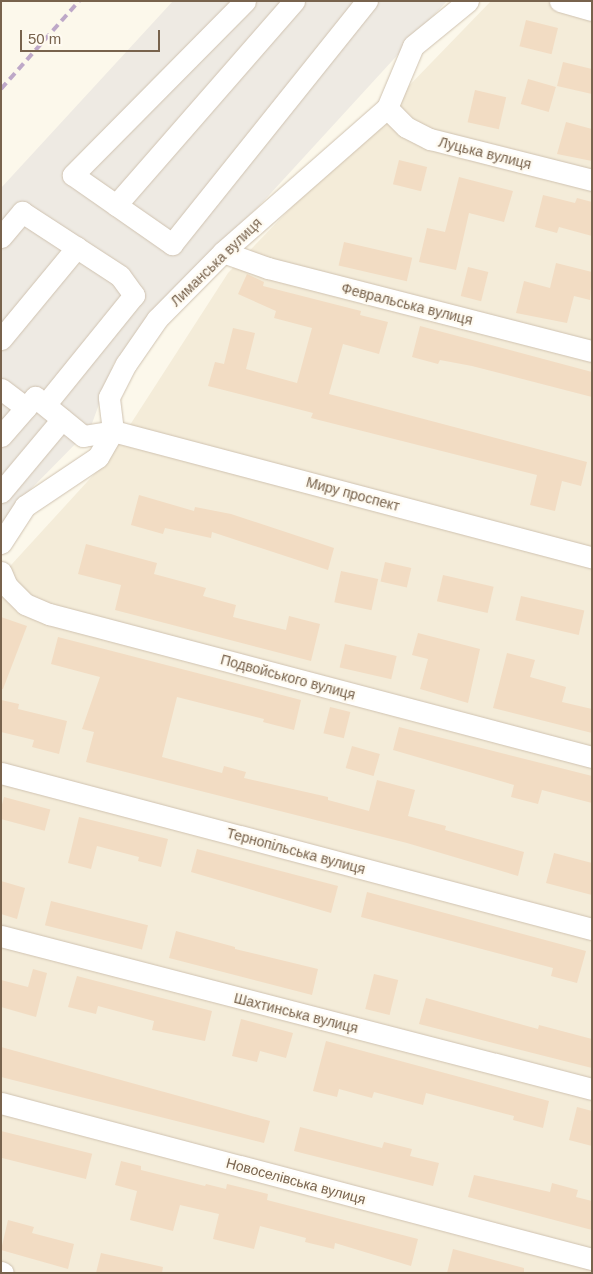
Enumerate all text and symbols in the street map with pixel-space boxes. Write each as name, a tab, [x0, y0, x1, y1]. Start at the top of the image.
scale bar	[22, 20, 162, 52]
text: 50 m	[28, 30, 61, 47]
street label: Луцька вулиця	[437, 133, 533, 173]
street label: Лиманська вулиця	[167, 214, 265, 310]
street label: Февральська вулиця	[340, 280, 474, 328]
street label: Миру проспект	[304, 473, 402, 515]
street label: Подвойського вулиця	[219, 651, 357, 703]
street label: Тернопільська вулиця	[225, 824, 367, 878]
street label: Шахтинська вулиця	[232, 989, 360, 1037]
street label: Новоселівська вулиця	[224, 1154, 368, 1208]

